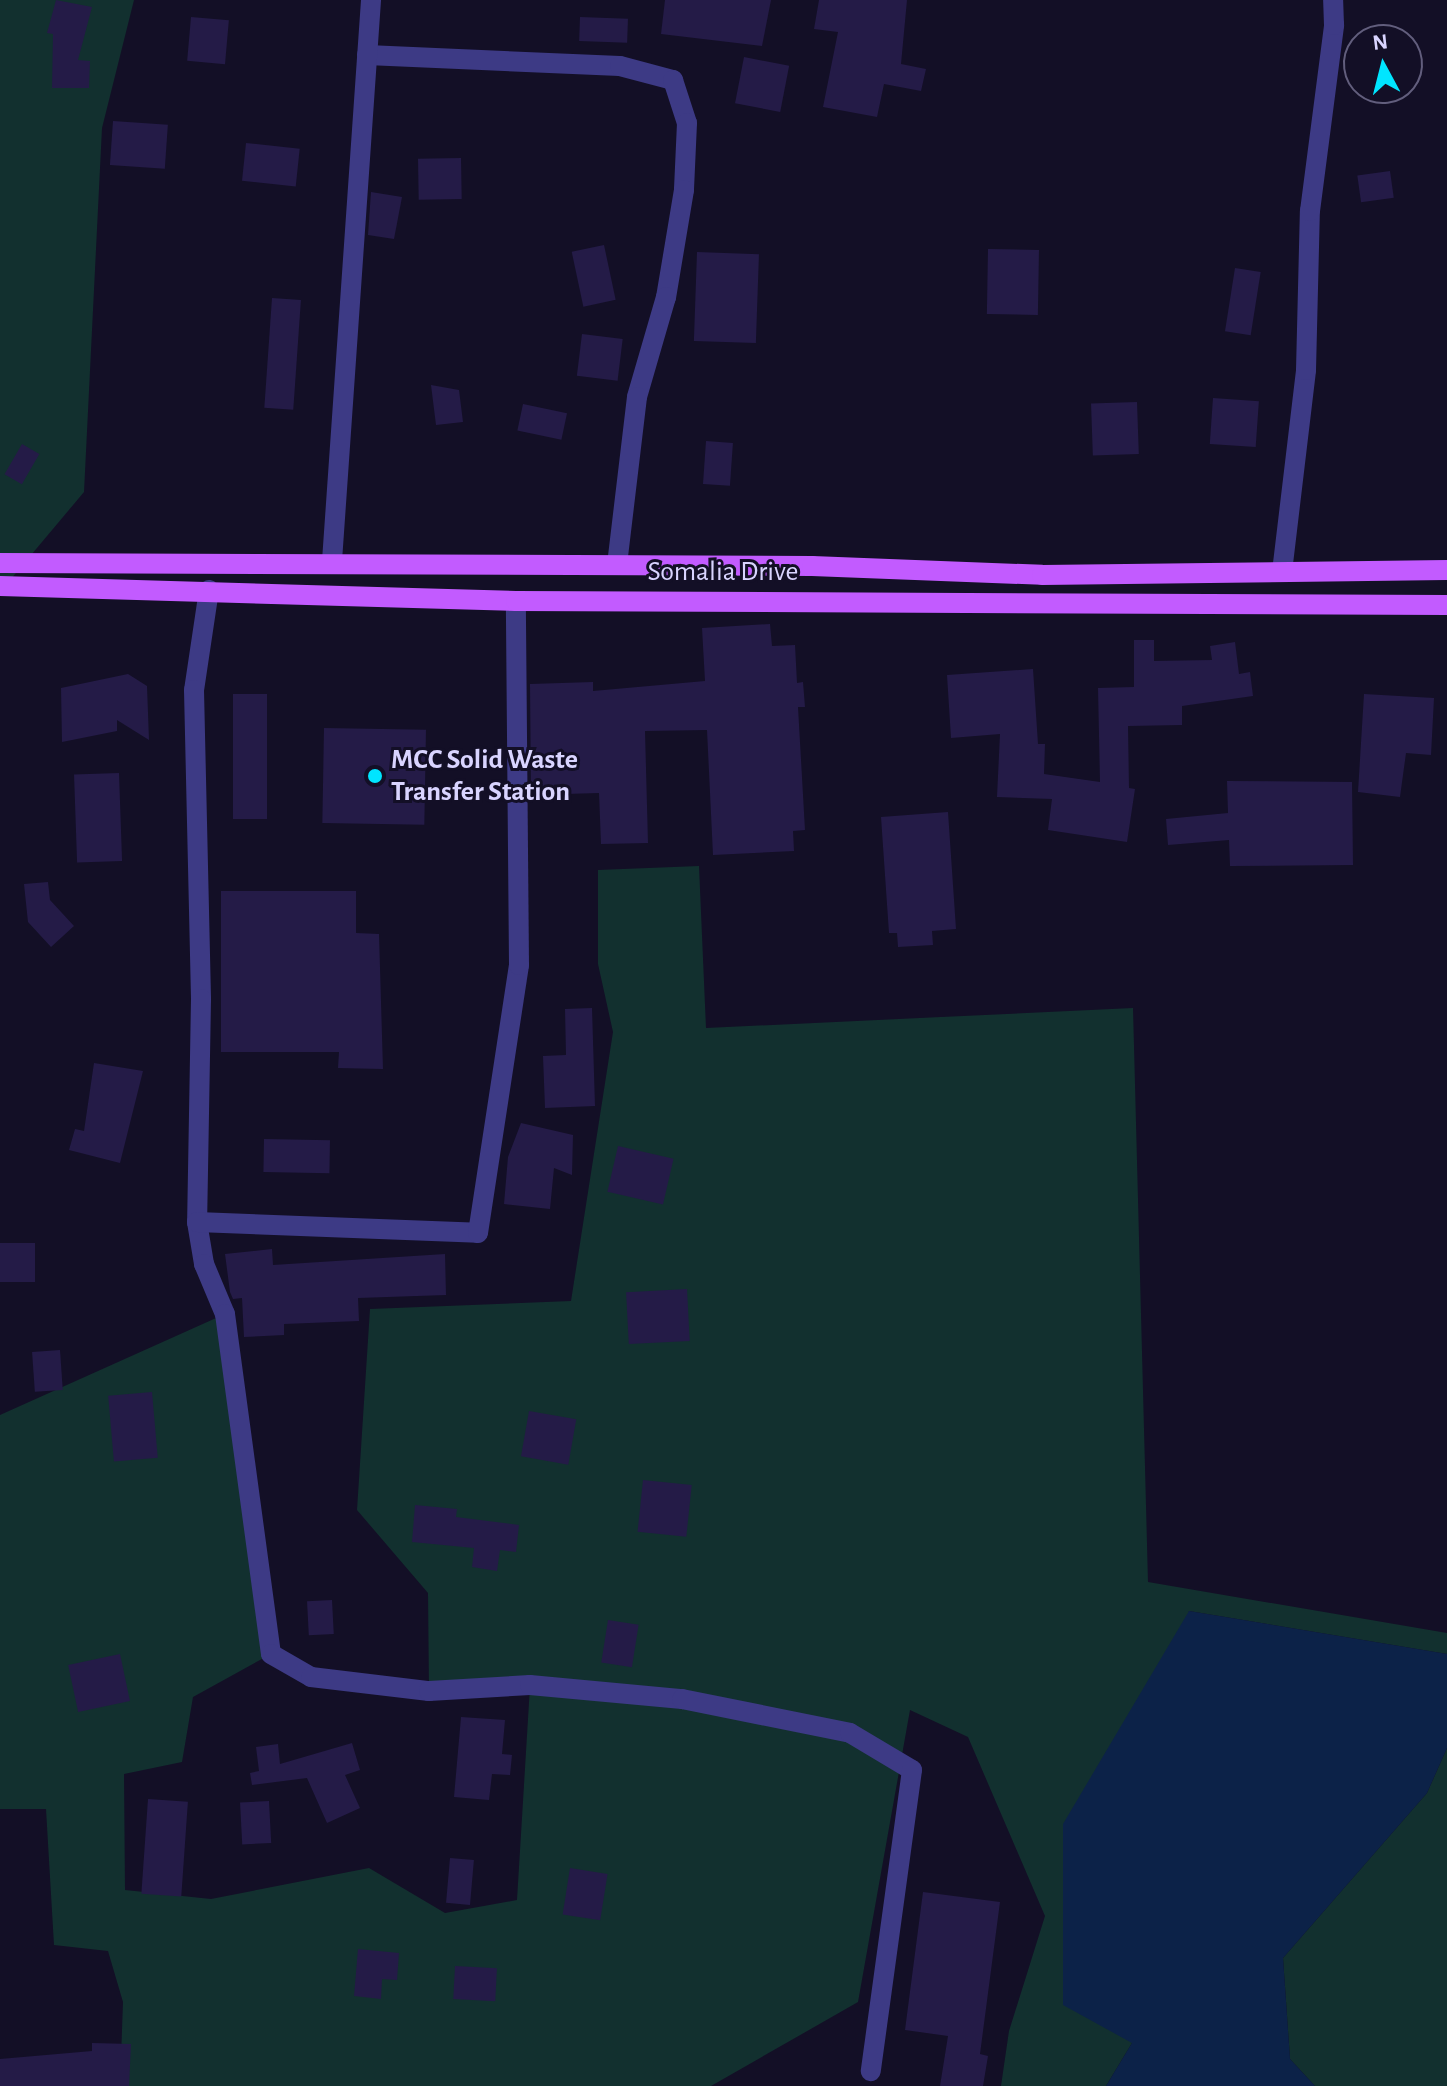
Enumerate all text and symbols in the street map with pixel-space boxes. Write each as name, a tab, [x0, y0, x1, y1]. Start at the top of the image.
north arrow	[1343, 24, 1423, 104]
text: N	[1371, 30, 1389, 54]
street label: Somalia Drive	[648, 555, 798, 589]
place label: MCC Solid Waste Transfer Station	[391, 743, 578, 809]
marker: MCC Solid Waste Transfer Station	[366, 767, 384, 785]

